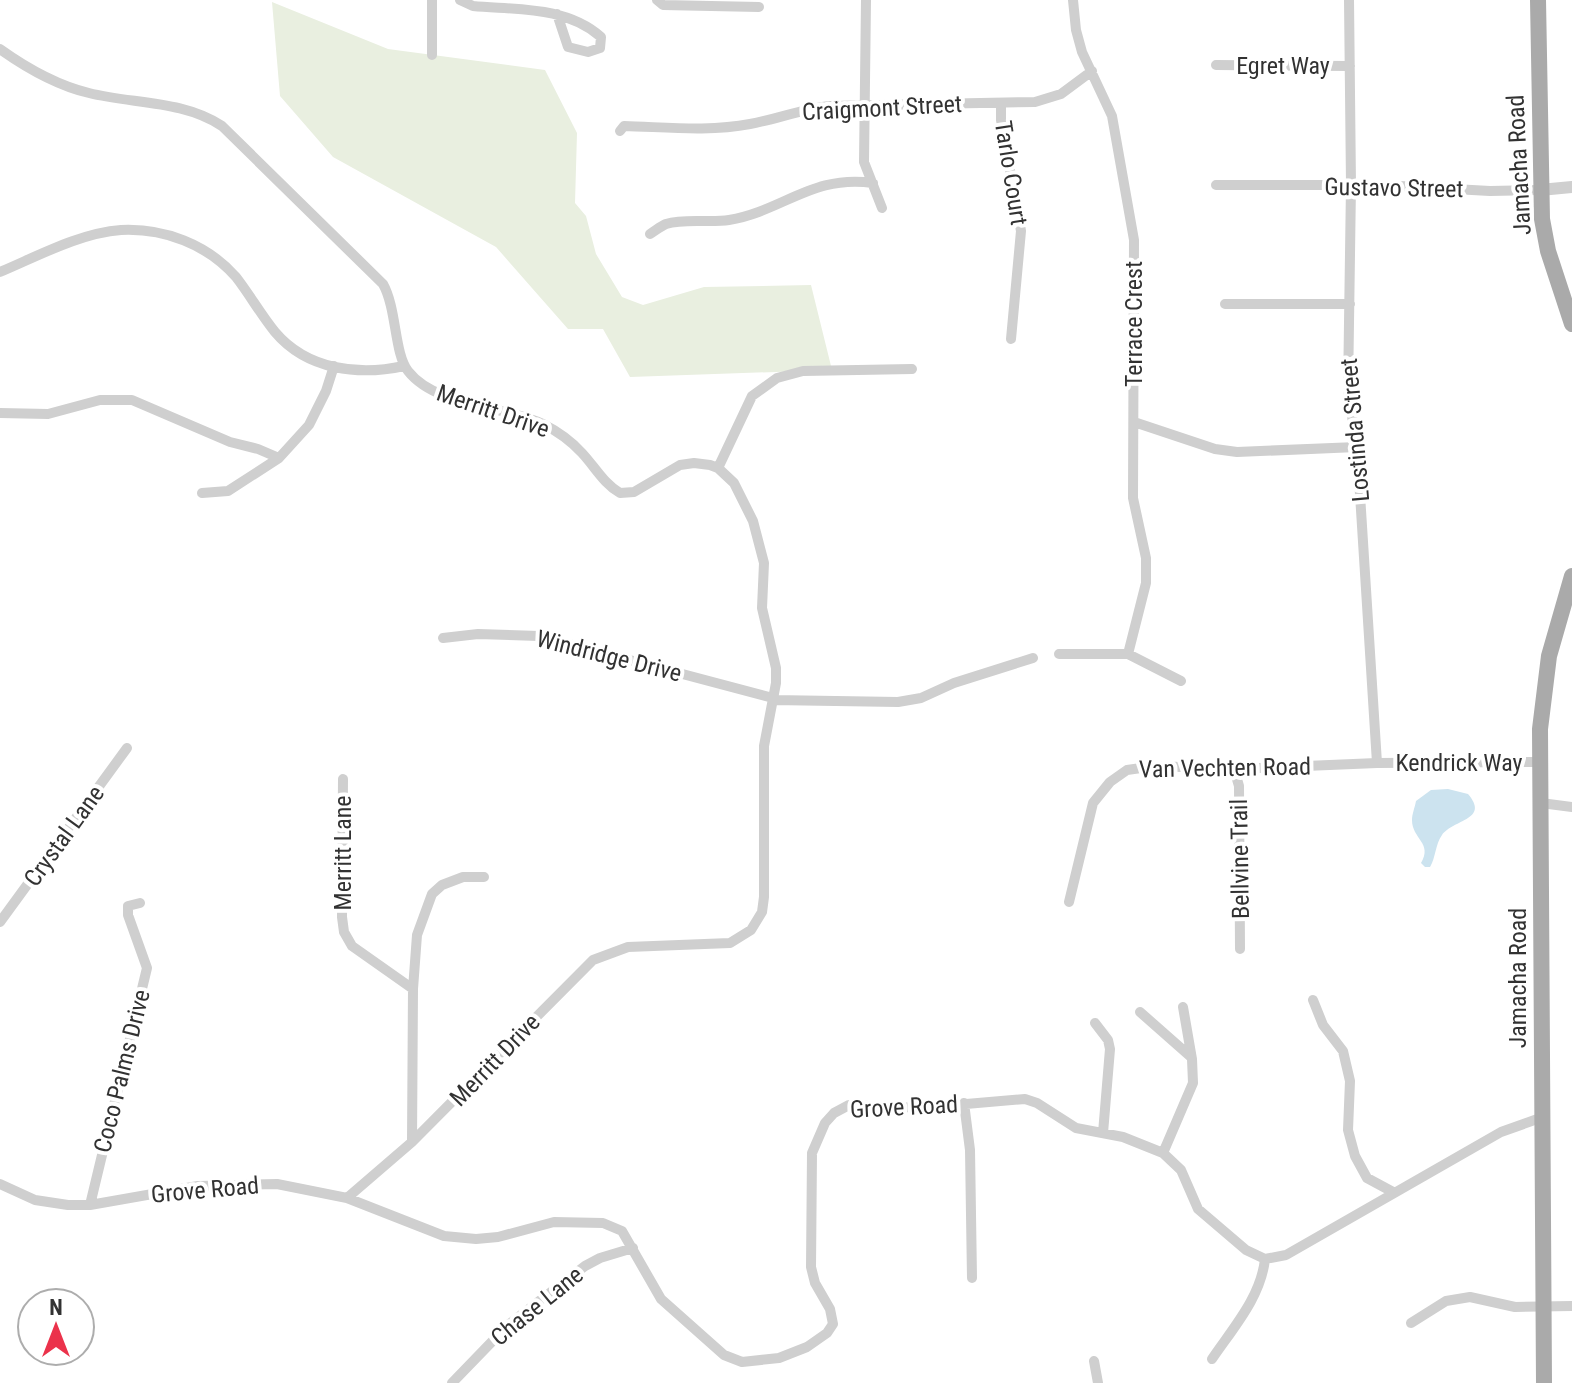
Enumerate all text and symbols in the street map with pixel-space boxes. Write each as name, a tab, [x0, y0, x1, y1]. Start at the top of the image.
street label: Egret Way	[1236, 52, 1330, 80]
street label: Craigmont Street	[801, 90, 963, 126]
street label: Jamacha Road	[1501, 94, 1537, 236]
street label: Tarlo Court	[989, 119, 1033, 227]
street label: Gustavo Street	[1324, 173, 1464, 203]
street label: Terrace Crest	[1120, 261, 1148, 387]
street label: Lostinda Street	[1335, 357, 1375, 503]
street label: Merritt Drive	[433, 379, 553, 443]
street label: Windridge Drive	[534, 624, 684, 688]
street label: Kendrick Way	[1395, 749, 1523, 777]
street label: Van Vechten Road	[1139, 753, 1311, 783]
street label: Crystal Lane	[18, 780, 110, 892]
street label: Merritt Lane	[329, 795, 357, 911]
street label: Bellvine Trail	[1225, 799, 1255, 919]
street label: Jamacha Road	[1504, 908, 1532, 1048]
street label: Coco Palms Drive	[88, 987, 156, 1155]
street label: Merritt Drive	[444, 1008, 546, 1112]
street label: Grove Road	[849, 1090, 959, 1124]
street label: Grove Road	[150, 1171, 260, 1209]
street label: Chase Lane	[485, 1260, 589, 1352]
north arrow	[16, 1287, 96, 1367]
text: N	[49, 1295, 63, 1320]

